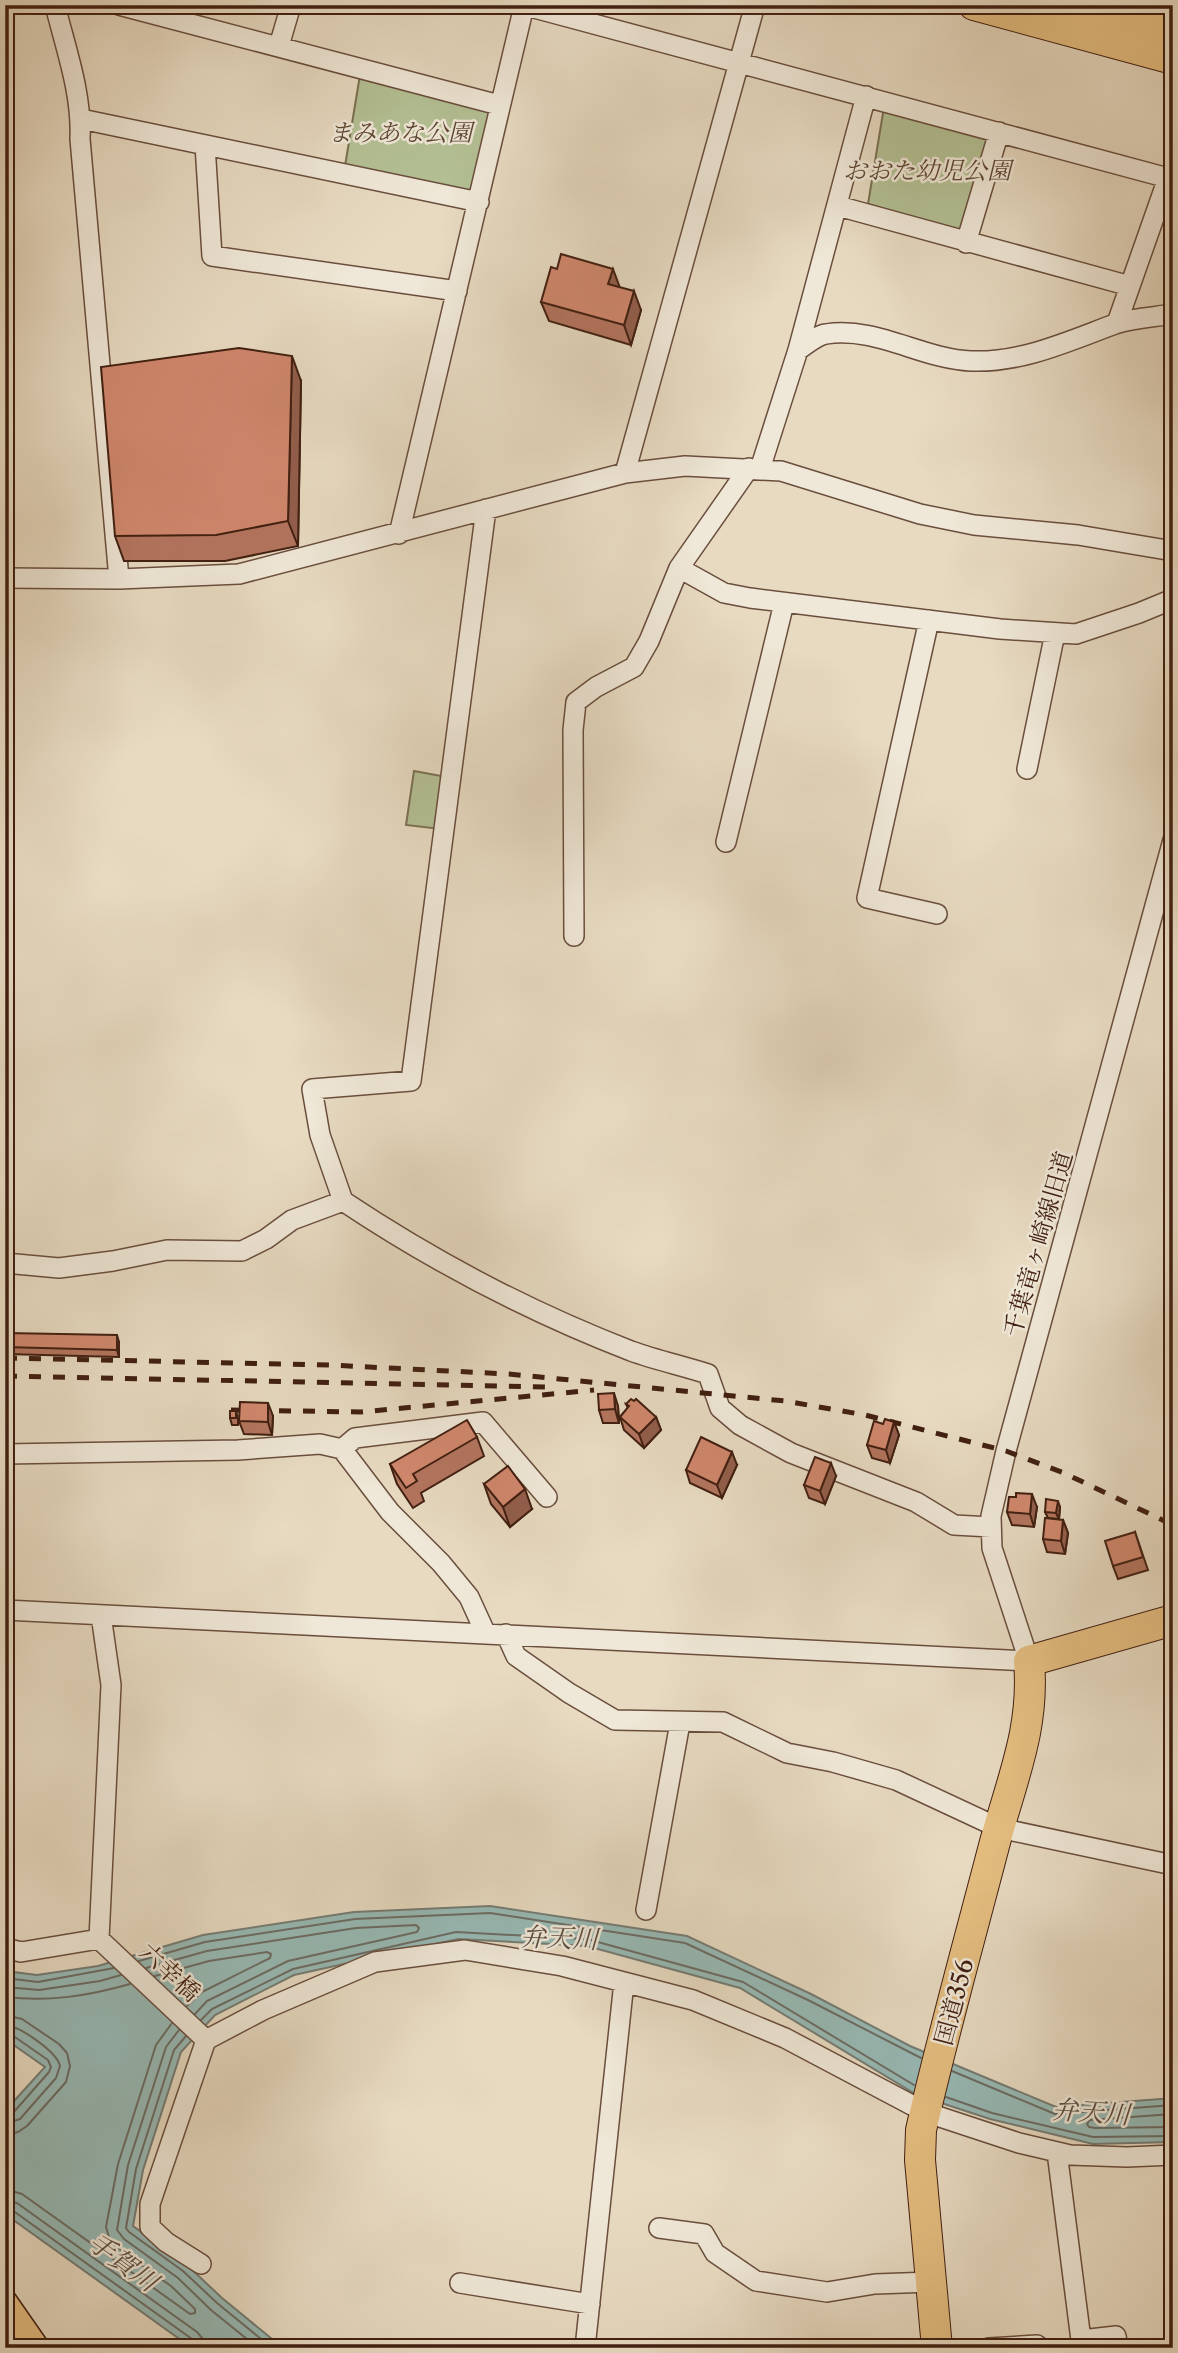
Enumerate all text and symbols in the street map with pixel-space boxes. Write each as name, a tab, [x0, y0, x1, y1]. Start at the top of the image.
park label: まみあな公園	[328, 118, 476, 147]
park label: おおた幼児公園	[843, 156, 1015, 185]
street label: 千葉竜ヶ崎線旧道	[998, 1148, 1078, 1340]
water label: 弁天川	[519, 1921, 602, 1955]
street label: 六幸橋	[134, 1937, 206, 2007]
street label: 国道356	[929, 1956, 979, 2048]
water label: 弁天川	[1051, 2093, 1134, 2131]
water label: 手賀川	[82, 2226, 166, 2300]

